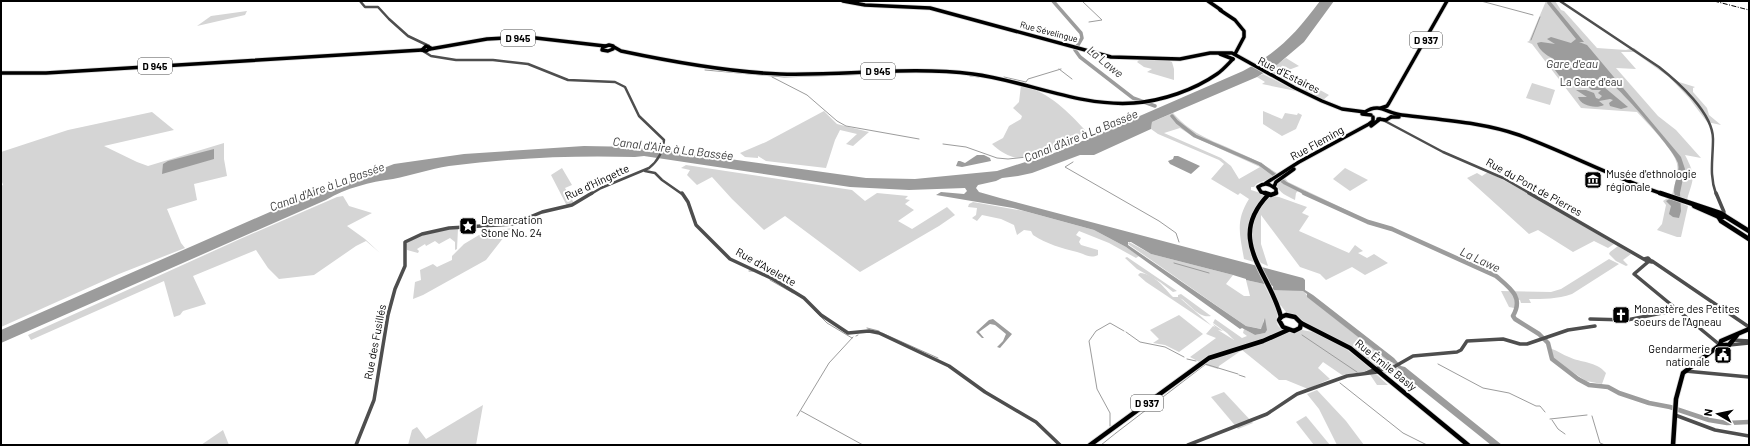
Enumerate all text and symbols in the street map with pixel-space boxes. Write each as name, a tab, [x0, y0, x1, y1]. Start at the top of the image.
street label: Rue Sévelingue	[1019, 19, 1079, 45]
road number: D 945	[501, 30, 535, 46]
road number: D 937	[1410, 32, 1442, 48]
water label: La Lawe	[1085, 42, 1127, 80]
street label: Rue d'Estaires	[1256, 53, 1322, 96]
water label: Gare d'eau	[1546, 56, 1598, 70]
road number: D 945	[138, 58, 172, 74]
road number: D 945	[861, 63, 895, 79]
park label: La Gare d'eau	[1560, 75, 1622, 88]
water label: Canal d'Aire à La Bassée	[1022, 106, 1139, 164]
street label: Rue Fleming	[1288, 123, 1346, 163]
water label: Canal d'Aire à La Bassée	[612, 134, 734, 162]
street label: Rue du Pont de Pierres	[1484, 155, 1584, 218]
water label: Canal d'Aire à La Bassée	[267, 159, 386, 213]
street label: Rue d'Hingette	[563, 161, 631, 202]
place label: Musée d'ethnologie régionale	[1606, 167, 1697, 193]
museum icon: Musée d'ethnologie régionale	[1583, 170, 1603, 190]
place label: Demarcation Stone No. 24	[481, 213, 542, 239]
place icon: Demarcation Stone No. 24	[458, 216, 478, 236]
water label: La Lawe	[1458, 244, 1503, 274]
street label: Rue d'Avelette	[734, 245, 799, 289]
place label: Monastère des Petites soeurs de l'Agneau	[1634, 302, 1739, 328]
street label: Rue des Fusillés	[361, 303, 388, 381]
church icon: Monastère des Petites soeurs de l'Agneau	[1611, 305, 1631, 325]
street label: Rue Émile Basly	[1353, 336, 1420, 393]
place label: Gendarmerie nationale	[1648, 342, 1710, 368]
public building icon: Gendarmerie nationale	[1713, 345, 1733, 365]
north arrow	[1698, 394, 1738, 434]
road number: D 937	[1131, 395, 1163, 411]
text: N	[1701, 408, 1715, 417]

